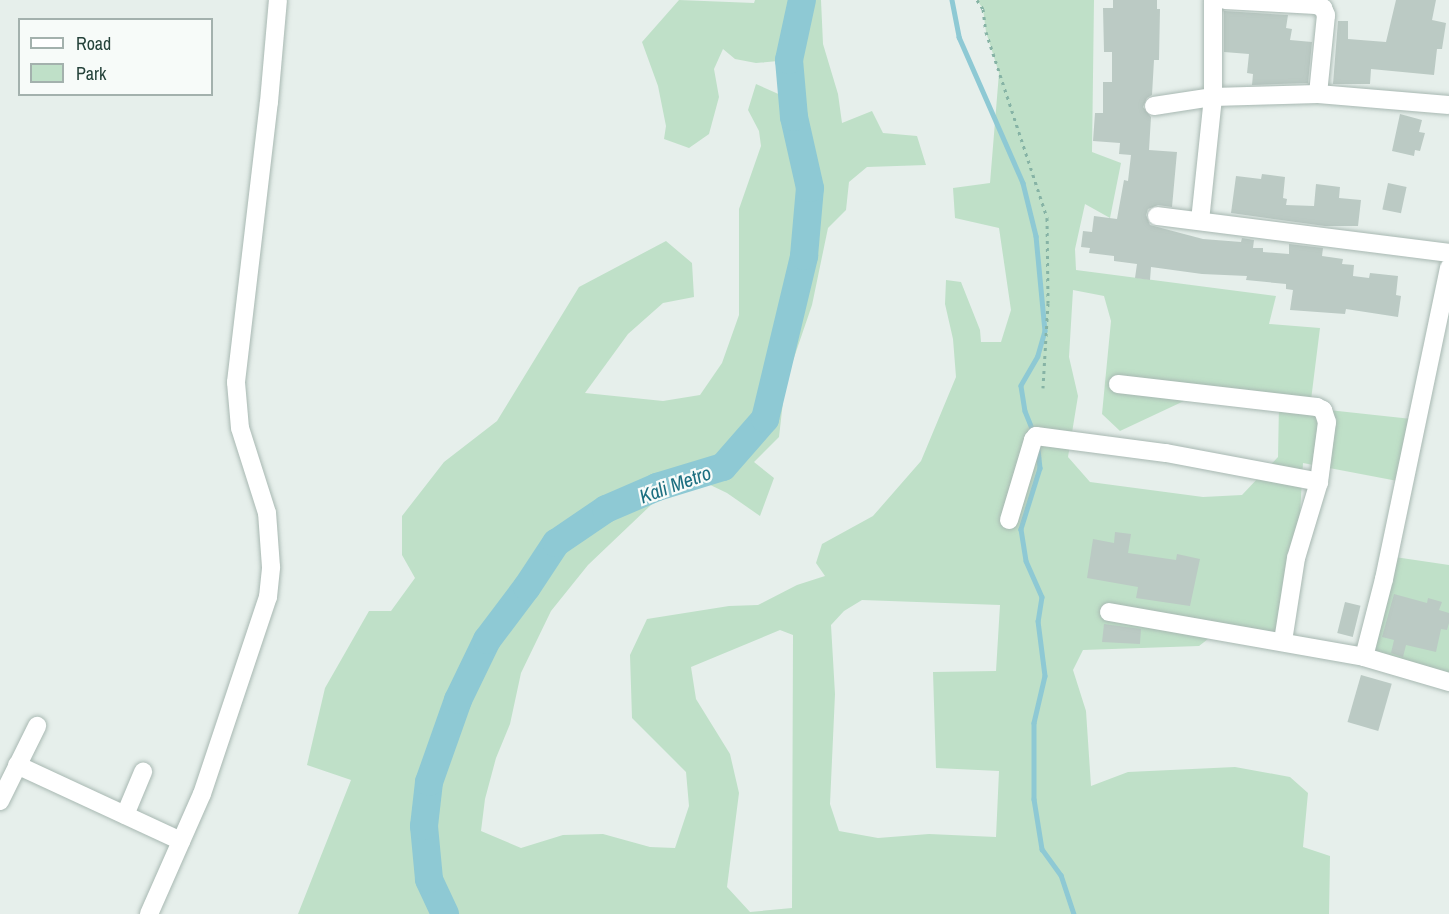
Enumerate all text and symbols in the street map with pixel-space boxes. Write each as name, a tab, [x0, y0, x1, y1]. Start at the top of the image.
legend	[18, 18, 213, 96]
text: Road	[76, 31, 111, 56]
text: Park	[76, 61, 106, 86]
water label: Kali Metro	[636, 460, 714, 508]

